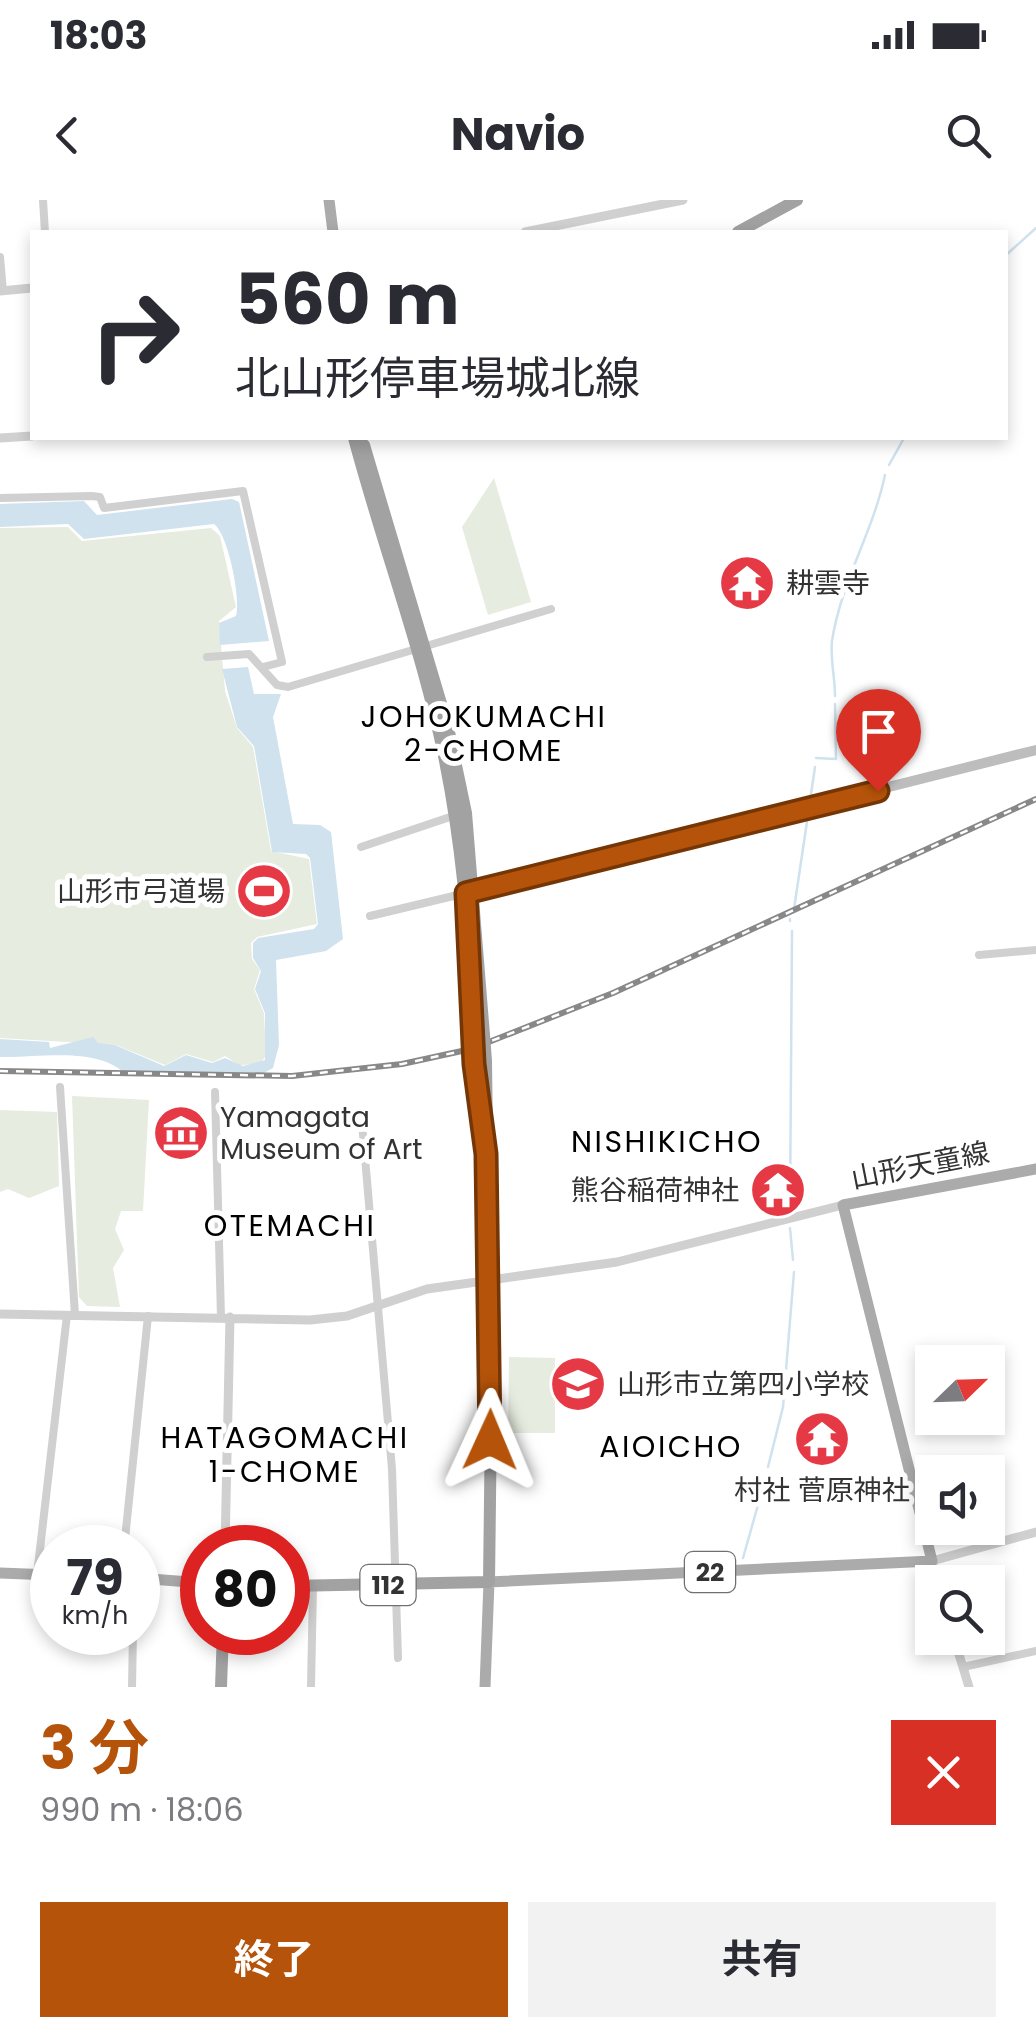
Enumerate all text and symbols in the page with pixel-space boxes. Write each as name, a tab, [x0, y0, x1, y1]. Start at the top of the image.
text: 18:03	[50, 9, 147, 62]
text: Navio	[451, 103, 585, 166]
icon: back	[40, 108, 95, 163]
icon: search	[941, 108, 996, 163]
text: 560 m	[235, 250, 460, 349]
icon: right	[70, 270, 200, 400]
text: 北山形停車場城北線	[235, 347, 640, 410]
temple icon: 耕雲寺	[717, 553, 777, 613]
place label: 耕雲寺	[786, 564, 870, 603]
pin	[836, 689, 921, 792]
district label: JOHOKUMACHI 2-CHOME	[361, 695, 607, 772]
icon: arrive	[851, 704, 906, 759]
sports icon: 山形市弓道場	[234, 861, 294, 921]
place label: 山形市弓道場	[57, 872, 225, 911]
place label: Yamagata Museum of Art	[220, 1098, 422, 1169]
museum icon: Yamagata Museum of Art	[151, 1103, 211, 1163]
district label: NISHIKICHO	[571, 1120, 763, 1163]
street label: 山形天童線	[848, 1133, 993, 1198]
temple icon: 熊谷稲荷神社	[748, 1160, 808, 1220]
place label: 熊谷稲荷神社	[571, 1171, 739, 1210]
district label: OTEMACHI	[204, 1204, 376, 1247]
north arrow	[915, 1345, 1005, 1435]
map controls	[915, 1345, 1005, 1655]
school or university icon: 山形市立第四小学校	[548, 1354, 608, 1414]
place label: 山形市立第四小学校	[617, 1365, 869, 1404]
position arrow	[438, 1388, 542, 1492]
temple icon: 村社 菅原神社	[792, 1409, 852, 1469]
district label: HATAGOMACHI 1-CHOME	[160, 1416, 410, 1493]
district label: AIOICHO	[599, 1425, 743, 1468]
button: sound	[915, 1455, 1005, 1545]
place label: 村社 菅原神社	[734, 1471, 910, 1510]
speed limit sign: 80	[180, 1525, 310, 1655]
text: 79	[66, 1542, 124, 1613]
road number: 22	[685, 1552, 735, 1592]
road number: 112	[360, 1565, 416, 1605]
button: search	[915, 1565, 1005, 1655]
text: km/h	[62, 1598, 128, 1633]
text: 3 分	[40, 1706, 149, 1790]
button: close	[891, 1720, 996, 1825]
text: 990 m · 18:06	[40, 1787, 243, 1832]
button: 終了	[40, 1902, 508, 2017]
button: 共有	[528, 1902, 996, 2017]

